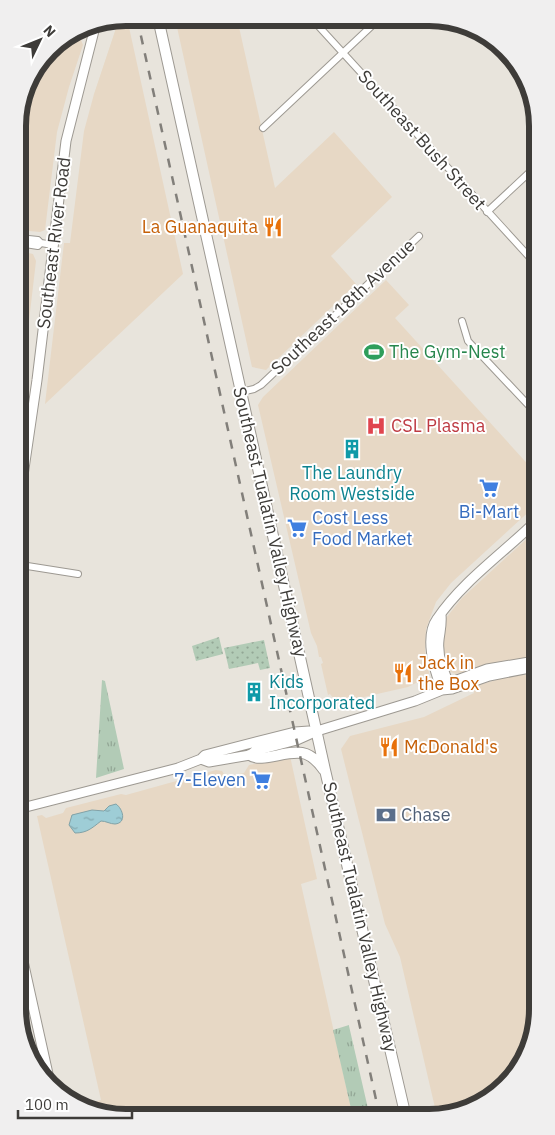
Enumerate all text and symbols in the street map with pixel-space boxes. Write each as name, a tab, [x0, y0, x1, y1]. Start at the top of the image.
north arrow	[15, 15, 65, 65]
text: N	[39, 21, 60, 41]
street label: Southeast Bush Street	[353, 65, 491, 214]
street label: Southeast River Road	[32, 156, 75, 330]
place label: La Guanaquita	[142, 215, 258, 238]
restaurant icon: La Guanaquita	[262, 216, 284, 238]
street label: Southeast 18th Avenue	[266, 234, 420, 379]
place label: The Gym-Nest	[389, 340, 506, 363]
sports icon: The Gym-Nest	[363, 341, 385, 363]
street label: Southeast Tualatin Valley Highway	[228, 384, 313, 659]
place label: CSL Plasma	[391, 414, 486, 437]
hospital icon: CSL Plasma	[365, 415, 387, 437]
building icon: The Laundry Room Westside	[341, 438, 363, 460]
place label: The Laundry Room Westside	[289, 461, 415, 505]
supermarket icon: Bi-Mart	[478, 477, 500, 499]
place label: Bi-Mart	[459, 500, 519, 523]
place label: Cost Less Food Market	[312, 506, 413, 550]
supermarket icon: Cost Less Food Market	[286, 517, 308, 539]
place label: Jack in the Box	[418, 651, 479, 695]
restaurant icon: Jack in the Box	[392, 662, 414, 684]
place label: Kids Incorporated	[269, 670, 375, 714]
building icon: Kids Incorporated	[243, 681, 265, 703]
place label: McDonald's	[404, 735, 498, 758]
restaurant icon: McDonald's	[378, 736, 400, 758]
place label: 7-Eleven	[174, 768, 246, 791]
supermarket icon: 7-Eleven	[250, 769, 272, 791]
street label: Southeast Tualatin Valley Highway	[318, 779, 403, 1054]
place label: Chase	[401, 803, 451, 826]
bank icon: Chase	[375, 804, 397, 826]
scale bar	[18, 1088, 131, 1120]
text: 100 m	[25, 1095, 69, 1114]

